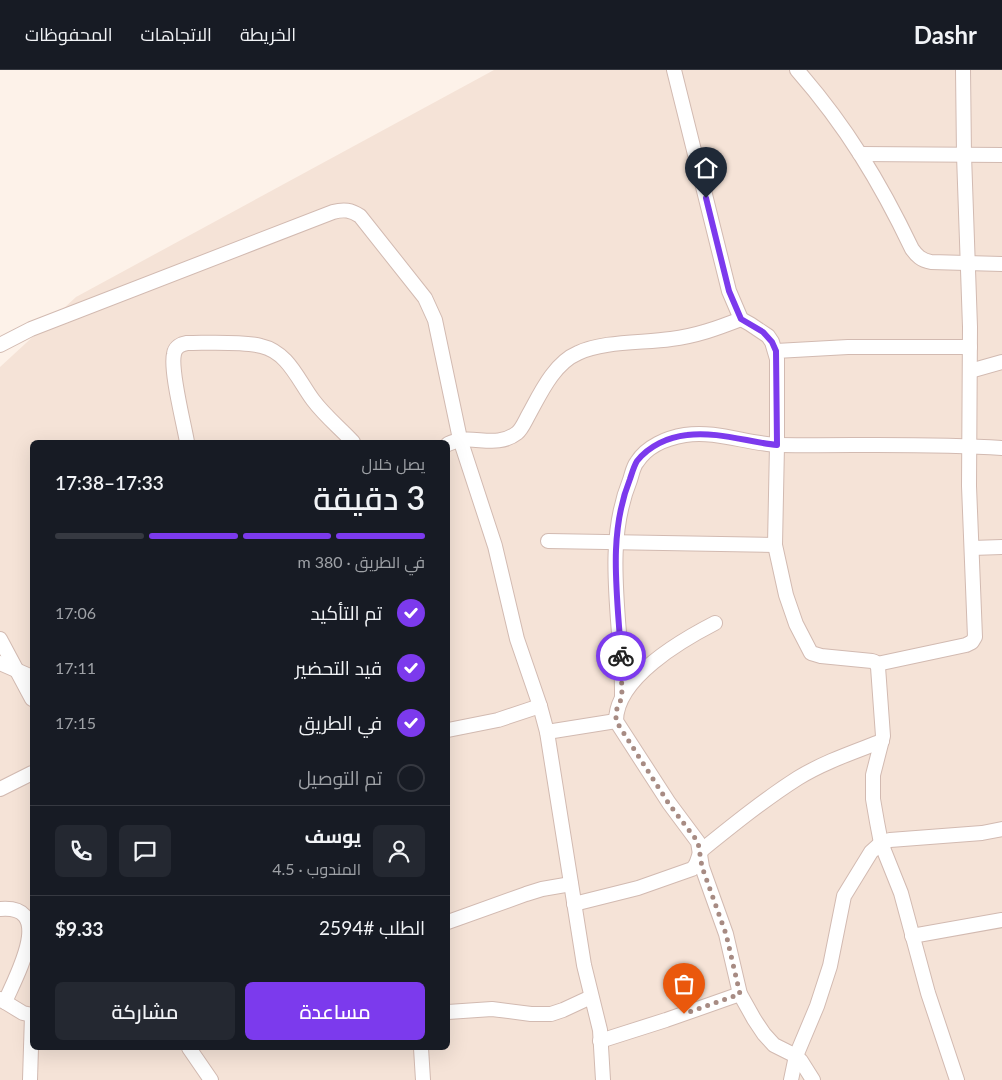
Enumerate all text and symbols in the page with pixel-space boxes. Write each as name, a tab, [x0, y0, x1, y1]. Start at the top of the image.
text: Dashr	[914, 20, 977, 49]
text: المحفوظات	[25, 23, 113, 45]
text: الاتجاهات	[141, 23, 212, 45]
text: الخريطة	[240, 23, 296, 45]
pin	[685, 147, 727, 198]
icon: home	[692, 154, 720, 182]
text: يصل خلال	[362, 454, 425, 473]
text: 17:33–17:38	[55, 471, 164, 494]
text: 3 دقيقة	[313, 478, 425, 517]
text: في الطريق · 380 m	[297, 552, 425, 571]
icon: check	[397, 599, 425, 627]
text: تم التأكيد	[310, 601, 382, 624]
text: 17:06	[55, 603, 96, 622]
courier	[596, 631, 646, 681]
icon: bike	[607, 642, 635, 670]
icon: check	[397, 654, 425, 682]
text: قيد التحضير	[295, 656, 382, 679]
text: 17:11	[55, 658, 96, 677]
icon: check	[397, 709, 425, 737]
text: في الطريق	[299, 711, 382, 734]
text: 17:15	[55, 713, 96, 732]
text: تم التوصيل	[298, 766, 382, 789]
text: يوسف	[305, 824, 361, 847]
button: phone	[55, 825, 107, 877]
button: chat	[119, 825, 171, 877]
button: person	[373, 825, 425, 877]
text: المندوب · 4.5	[272, 859, 361, 878]
text: الطلب #2594	[319, 916, 425, 939]
text: $9.33	[55, 917, 104, 940]
pin	[663, 963, 705, 1014]
icon: bag	[670, 970, 698, 998]
button: مشاركة	[55, 982, 235, 1040]
button: مساعدة	[245, 982, 425, 1040]

